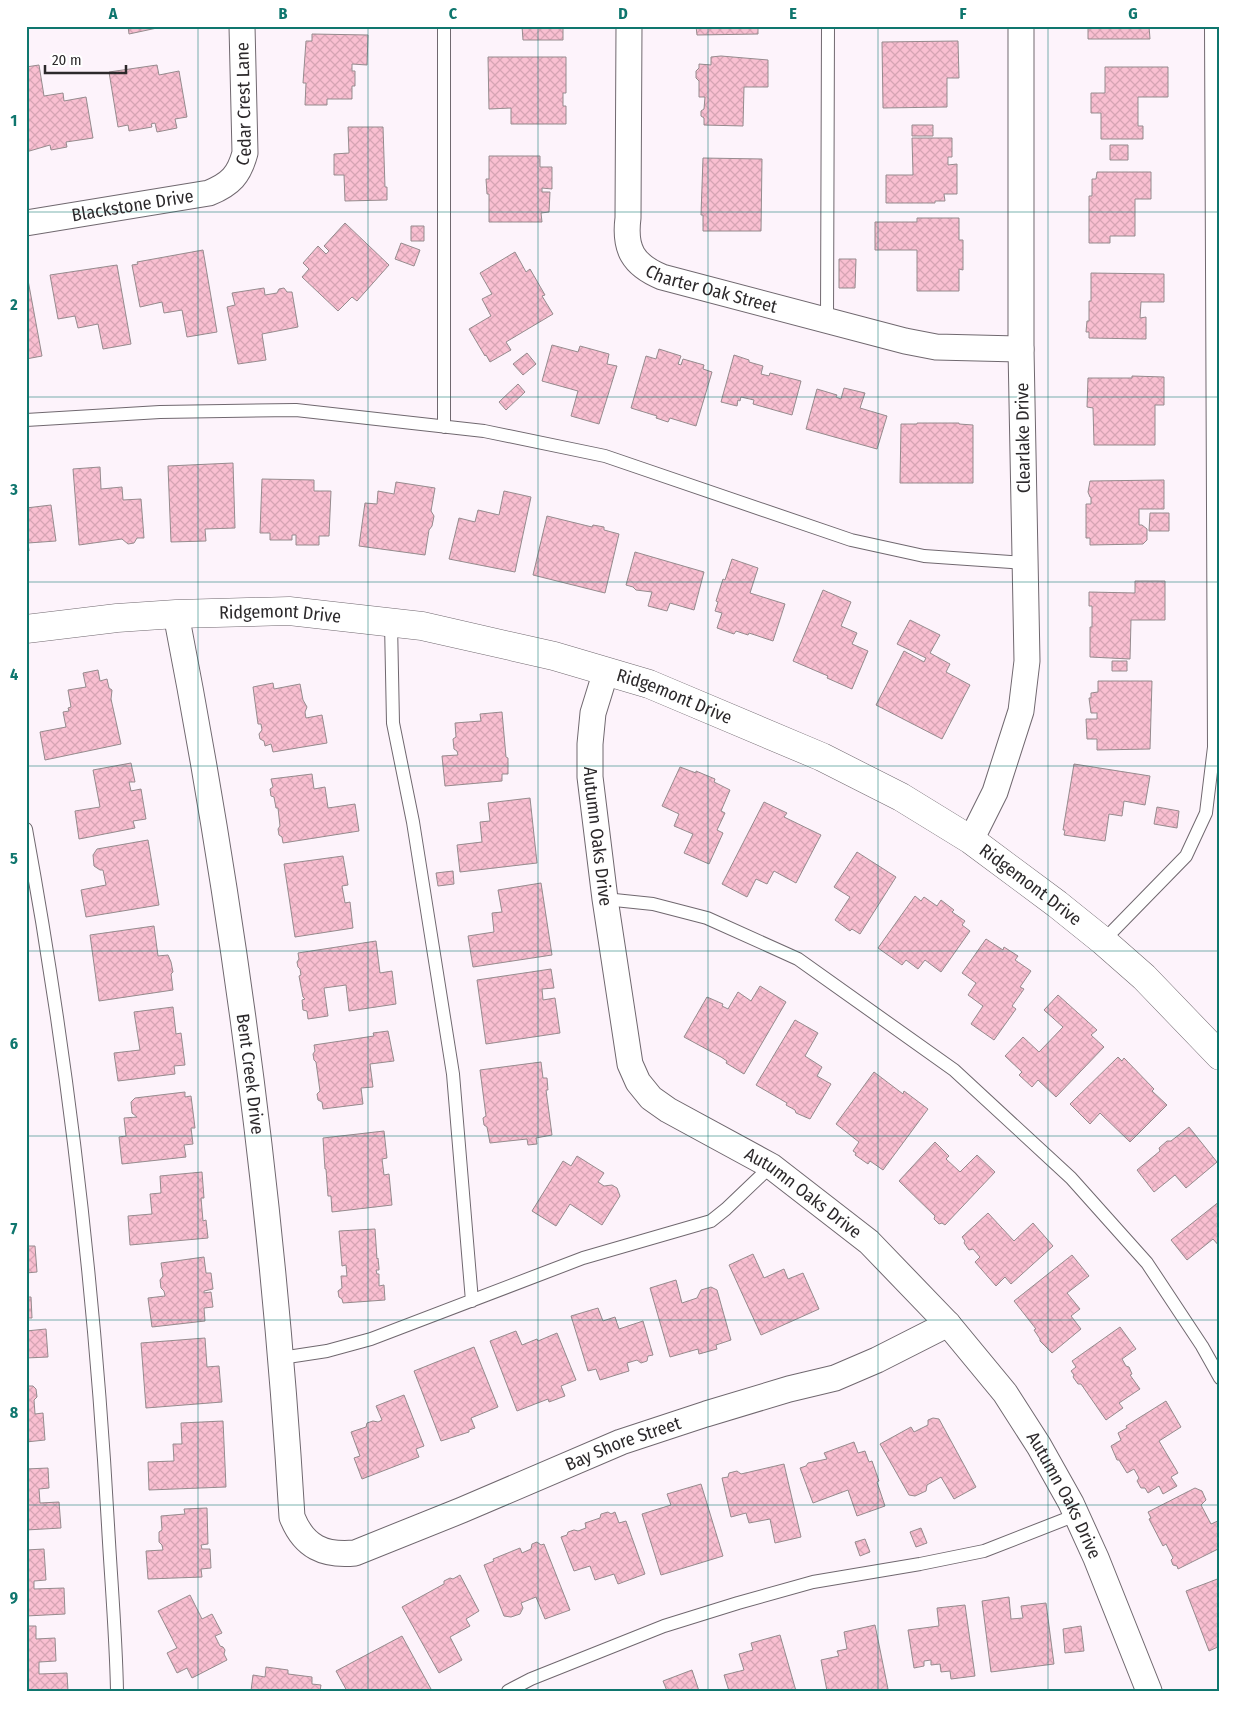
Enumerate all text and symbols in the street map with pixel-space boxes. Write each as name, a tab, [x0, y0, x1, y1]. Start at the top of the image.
text: A	[108, 4, 118, 23]
text: B	[279, 4, 288, 23]
text: C	[449, 4, 458, 23]
text: D	[618, 4, 628, 23]
text: E	[789, 4, 797, 23]
text: F	[959, 4, 967, 23]
text: G	[1128, 4, 1138, 23]
scale bar	[45, 42, 126, 74]
street label: Cedar Crest Lane	[231, 42, 256, 169]
text: 20 m	[52, 51, 82, 69]
text: 1	[11, 111, 17, 130]
street label: Blackstone Drive	[70, 185, 195, 226]
street label: Charter Oak Street	[641, 260, 780, 318]
text: 2	[9, 295, 18, 314]
street label: Clearlake Drive	[1011, 383, 1035, 493]
text: 3	[9, 480, 18, 499]
street label: Ridgemont Drive	[219, 600, 342, 628]
street label: Ridgemont Drive	[614, 664, 735, 729]
text: 4	[10, 665, 18, 684]
street label: Autumn Oaks Drive	[579, 767, 617, 908]
street label: Ridgemont Drive	[975, 839, 1086, 930]
text: 5	[10, 849, 18, 868]
street label: Bent Creek Drive	[231, 1012, 269, 1136]
text: 6	[10, 1034, 18, 1053]
street label: Autumn Oaks Drive	[741, 1143, 866, 1243]
text: 7	[11, 1219, 18, 1238]
text: 8	[10, 1403, 19, 1422]
street label: Bay Shore Street	[562, 1412, 684, 1476]
street label: Autumn Oaks Drive	[1022, 1428, 1106, 1562]
text: 9	[10, 1588, 18, 1607]

